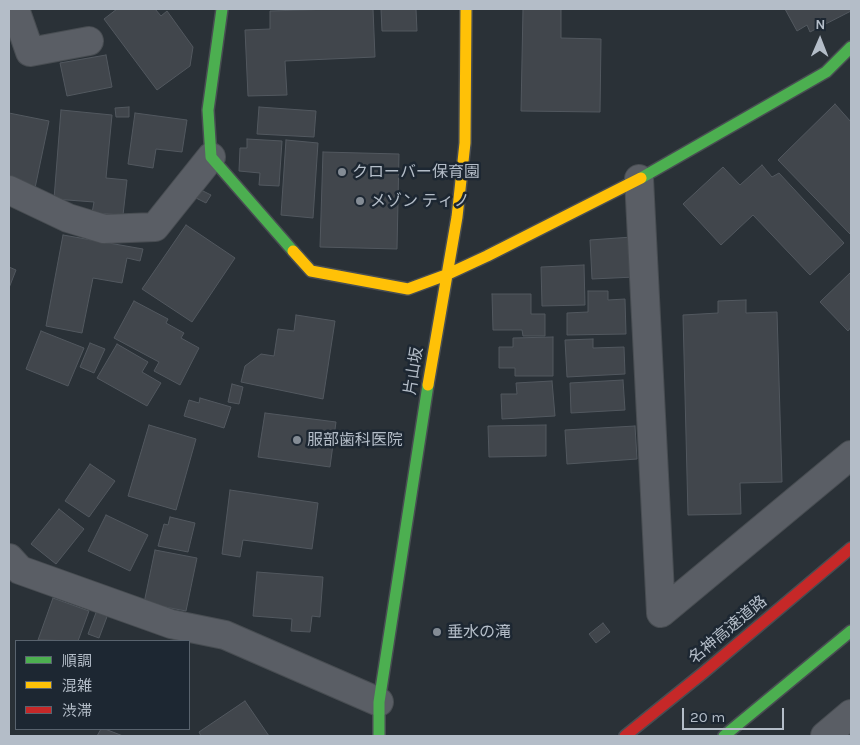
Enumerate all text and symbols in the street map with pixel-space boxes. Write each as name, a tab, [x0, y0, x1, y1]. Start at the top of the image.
north arrow	[795, 15, 845, 65]
text: N	[815, 16, 825, 33]
place label: クローバー保育園	[352, 162, 480, 182]
marker: クローバー保育園	[336, 166, 348, 178]
place label: メゾン ティノ	[370, 191, 470, 211]
marker: メゾン ティノ	[354, 195, 366, 207]
street label: 片山坂	[401, 346, 427, 396]
place label: 服部歯科医院	[307, 430, 403, 450]
marker: 服部歯科医院	[291, 434, 303, 446]
street label: 名神高速道路	[685, 592, 771, 668]
place label: 垂水の滝	[447, 622, 511, 642]
marker: 垂水の滝	[431, 626, 443, 638]
legend	[15, 640, 190, 730]
text: 順調	[62, 652, 92, 670]
text: 混雑	[62, 677, 92, 695]
scale bar	[685, 698, 788, 730]
text: 渋滞	[62, 702, 92, 720]
text: 20 m	[690, 708, 725, 726]

